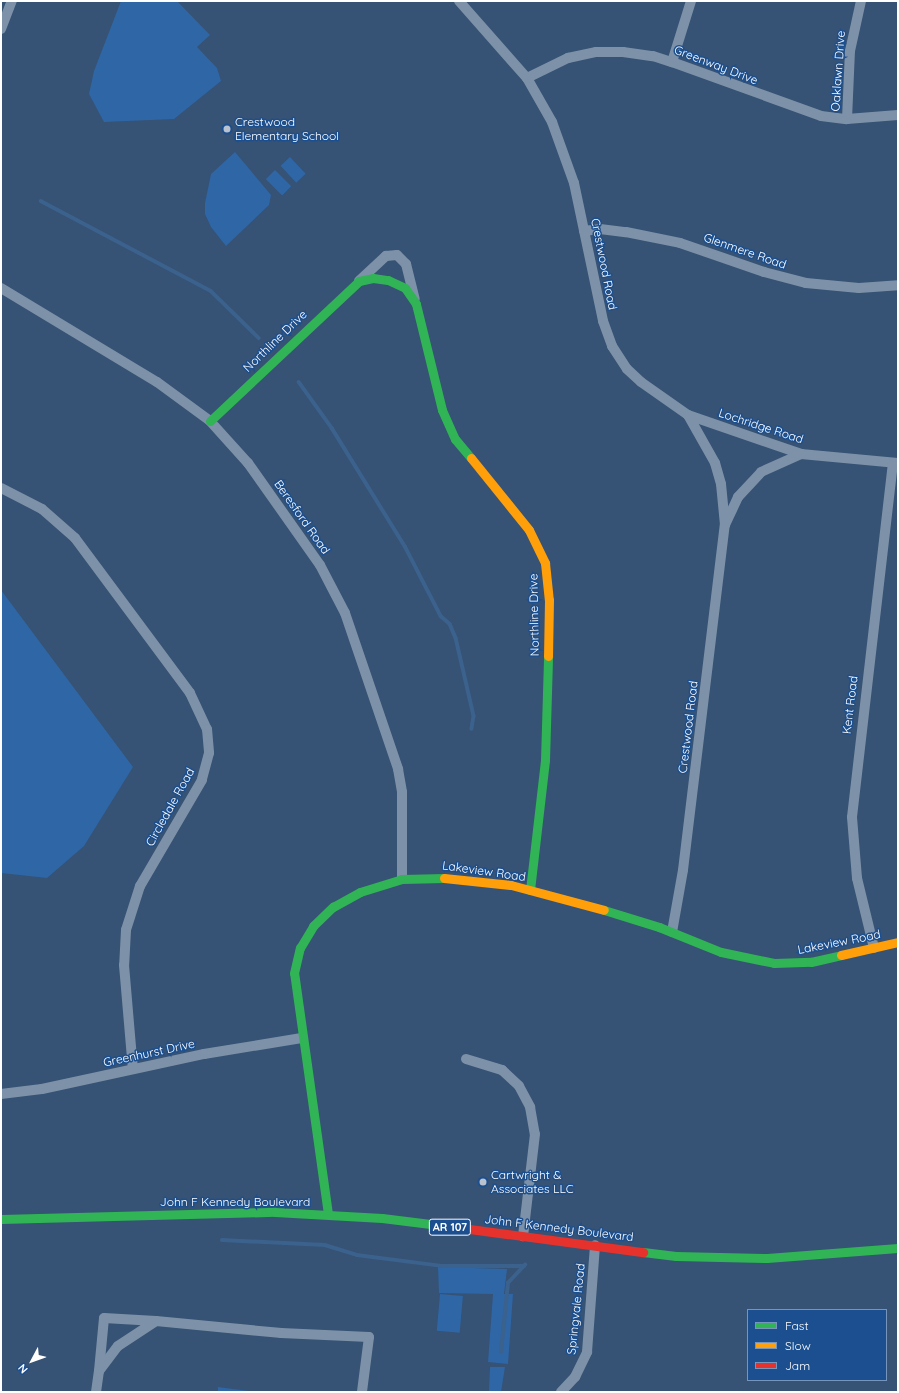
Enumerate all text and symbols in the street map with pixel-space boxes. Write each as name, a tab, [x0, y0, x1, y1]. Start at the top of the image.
street label: Oaklawn Drive	[828, 30, 848, 112]
street label: Greenway Drive	[672, 42, 760, 88]
place label: Crestwood Elementary School	[235, 115, 339, 143]
marker: Crestwood Elementary School	[222, 124, 232, 134]
street label: Crestwood Road	[588, 217, 620, 311]
street label: Glenmere Road	[702, 230, 788, 272]
street label: Northline Drive	[240, 307, 310, 375]
street label: Lochridge Road	[717, 406, 805, 446]
street label: Beresford Road	[271, 477, 333, 557]
street label: Northline Drive	[526, 574, 542, 656]
street label: Kent Road	[839, 675, 861, 735]
street label: Crestwood Road	[675, 680, 701, 774]
street label: Circledale Road	[143, 765, 197, 849]
street label: Lakeview Road	[441, 858, 527, 884]
street label: Lakeview Road	[796, 927, 882, 957]
street label: Greenhurst Drive	[102, 1036, 196, 1070]
place label: Cartwright & Associates LLC	[491, 1168, 573, 1196]
marker: Cartwright & Associates LLC	[478, 1177, 488, 1187]
street label: John F Kennedy Boulevard	[160, 1195, 310, 1209]
street label: John F Kennedy Boulevard	[484, 1212, 634, 1244]
road number: AR 107	[428, 1218, 472, 1236]
street label: Springvale Road	[564, 1263, 588, 1355]
legend	[747, 1309, 887, 1381]
text: Fast	[785, 1318, 809, 1333]
text: Slow	[785, 1338, 811, 1353]
north arrow	[12, 1341, 52, 1381]
text: Jam	[785, 1358, 810, 1373]
text: N	[15, 1361, 31, 1377]

